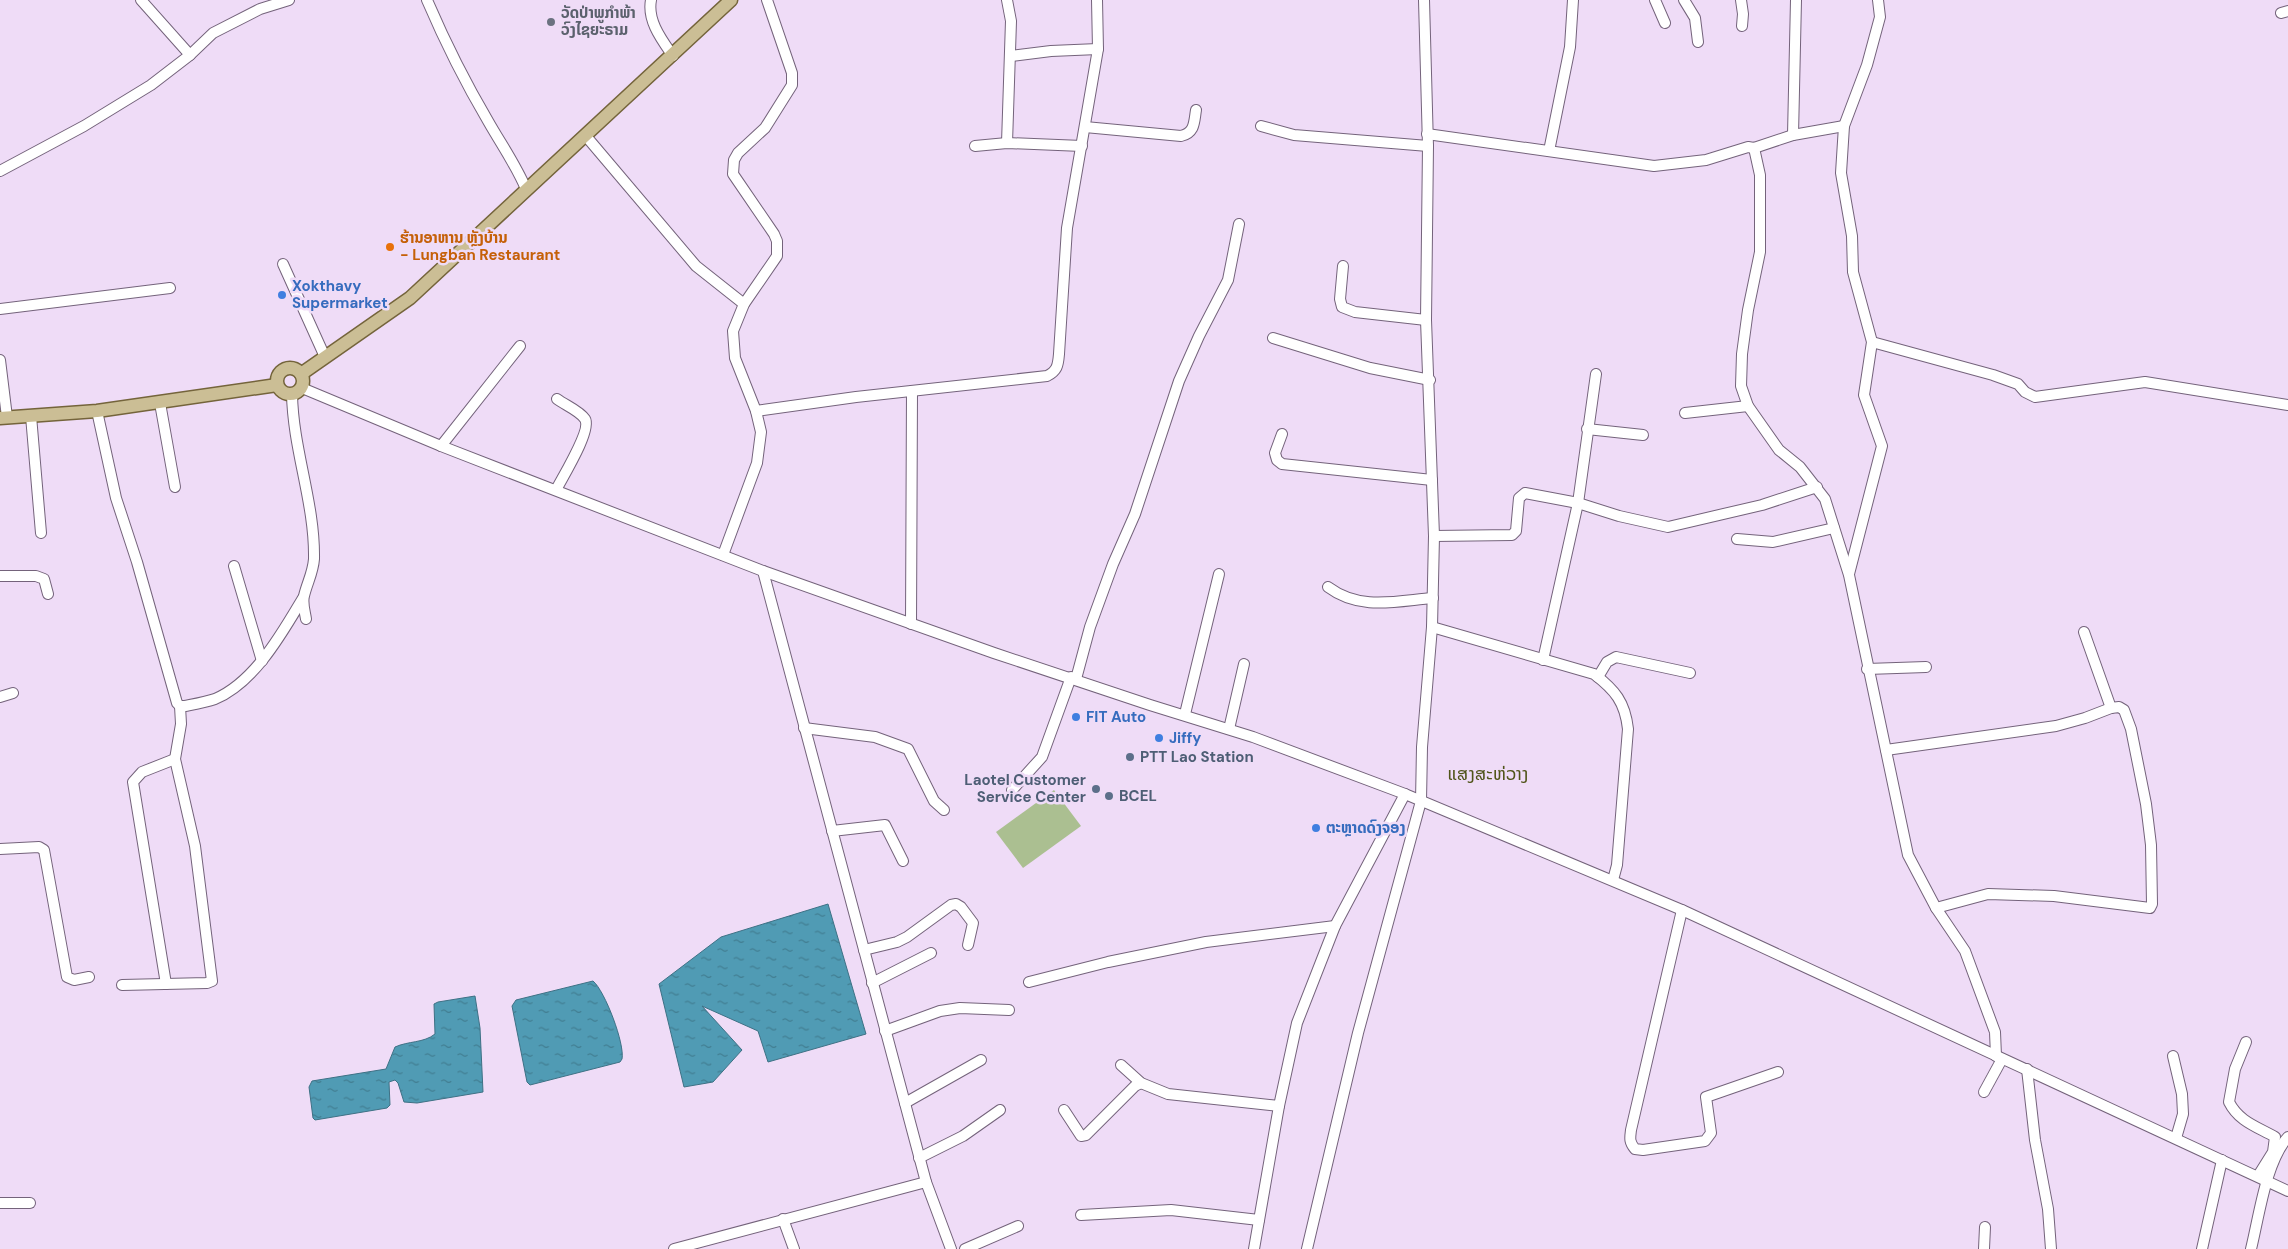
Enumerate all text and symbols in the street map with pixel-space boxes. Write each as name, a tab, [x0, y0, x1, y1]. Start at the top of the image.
place label: ວັດປ່າພູກຳພ້າ ວົງໄຊຍະຣາມ	[561, 3, 636, 40]
marker: ວັດປ່າພູກຳພ້າ ວົງໄຊຍະຣາມ	[545, 16, 557, 28]
place label: ຮ້ານອາຫານ ຫຼັງບ້ານ - Lungban Restaurant	[400, 228, 560, 265]
marker: ຮ້ານອາຫານ ຫຼັງບ້ານ - Lungban Restaurant	[384, 241, 396, 253]
place label: Xokthavy Supermarket	[292, 276, 388, 313]
marker: Xokthavy Supermarket	[276, 289, 288, 301]
place label: FIT Auto	[1086, 707, 1146, 727]
marker: FIT Auto	[1070, 711, 1082, 723]
place label: Jiffy	[1169, 728, 1201, 748]
marker: Jiffy	[1153, 732, 1165, 744]
place label: PTT Lao Station	[1140, 747, 1254, 767]
marker: PTT Lao Station	[1124, 751, 1136, 763]
district label: ແສງສະຫ່ວາງ	[1447, 762, 1529, 786]
place label: Laotel Customer Service Center	[964, 770, 1086, 807]
marker: Laotel Customer Service Center	[1090, 783, 1102, 795]
place label: BCEL	[1119, 786, 1157, 806]
marker: BCEL	[1103, 790, 1115, 802]
place label: ຕະຫຼາດດົງຈອງ	[1326, 818, 1405, 838]
marker: ຕະຫຼາດດົງຈອງ	[1310, 822, 1322, 834]

